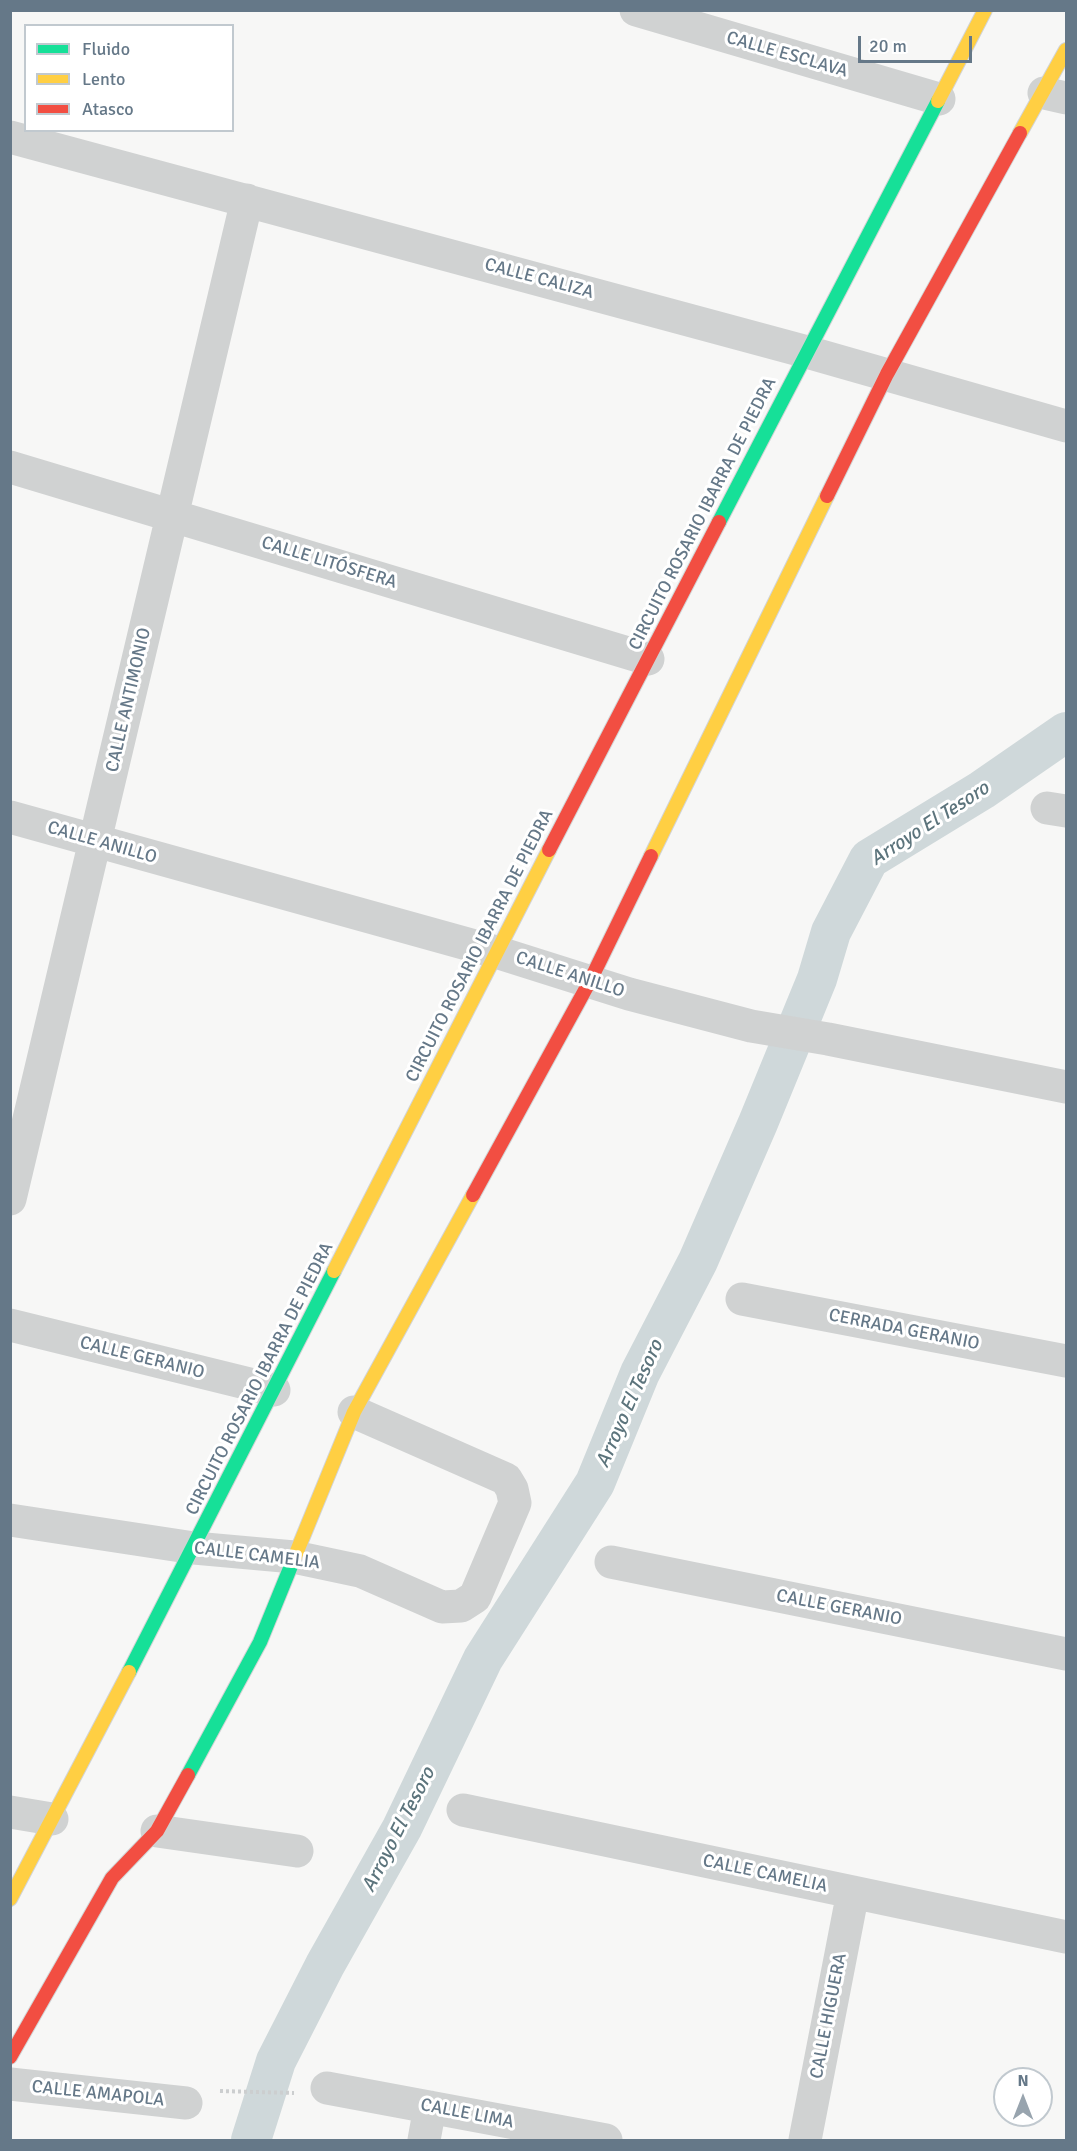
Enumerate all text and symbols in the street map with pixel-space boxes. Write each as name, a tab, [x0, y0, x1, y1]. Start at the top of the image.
legend	[24, 24, 234, 132]
scale bar	[861, 24, 975, 62]
street label: CALLE ESCLAVA	[724, 27, 850, 83]
text: 20 m	[869, 35, 907, 57]
text: Fluido	[82, 38, 130, 60]
text: Lento	[82, 68, 125, 90]
text: Atasco	[82, 98, 134, 120]
street label: CALLE CALIZA	[482, 254, 596, 304]
street label: CIRCUITO ROSARIO IBARRA DE PIEDRA	[625, 374, 781, 654]
street label: CALLE LITÓSFERA	[259, 532, 399, 594]
street label: CALLE ANTIMONIO	[102, 626, 156, 774]
water label: Arroyo El Tesoro	[866, 777, 994, 871]
street label: CIRCUITO ROSARIO IBARRA DE PIEDRA	[402, 806, 558, 1086]
street label: CALLE ANILLO	[45, 817, 159, 869]
street label: CALLE ANILLO	[513, 947, 627, 1003]
street label: CIRCUITO ROSARIO IBARRA DE PIEDRA	[182, 1239, 338, 1519]
street label: CERRADA GERANIO	[827, 1305, 981, 1355]
street label: CALLE GERANIO	[78, 1332, 206, 1384]
water label: Arroyo El Tesoro	[591, 1337, 669, 1471]
street label: CALLE CAMELIA	[193, 1538, 321, 1574]
street label: CALLE GERANIO	[774, 1585, 904, 1631]
water label: Arroyo El Tesoro	[357, 1764, 441, 1896]
street label: CALLE CAMELIA	[701, 1850, 829, 1898]
street label: CALLE HIGUERA	[806, 1951, 852, 2081]
north arrow	[993, 2067, 1053, 2127]
text: N	[1017, 2071, 1029, 2091]
street label: CALLE AMAPOLA	[31, 2076, 165, 2112]
street label: CALLE LIMA	[419, 2094, 515, 2134]

